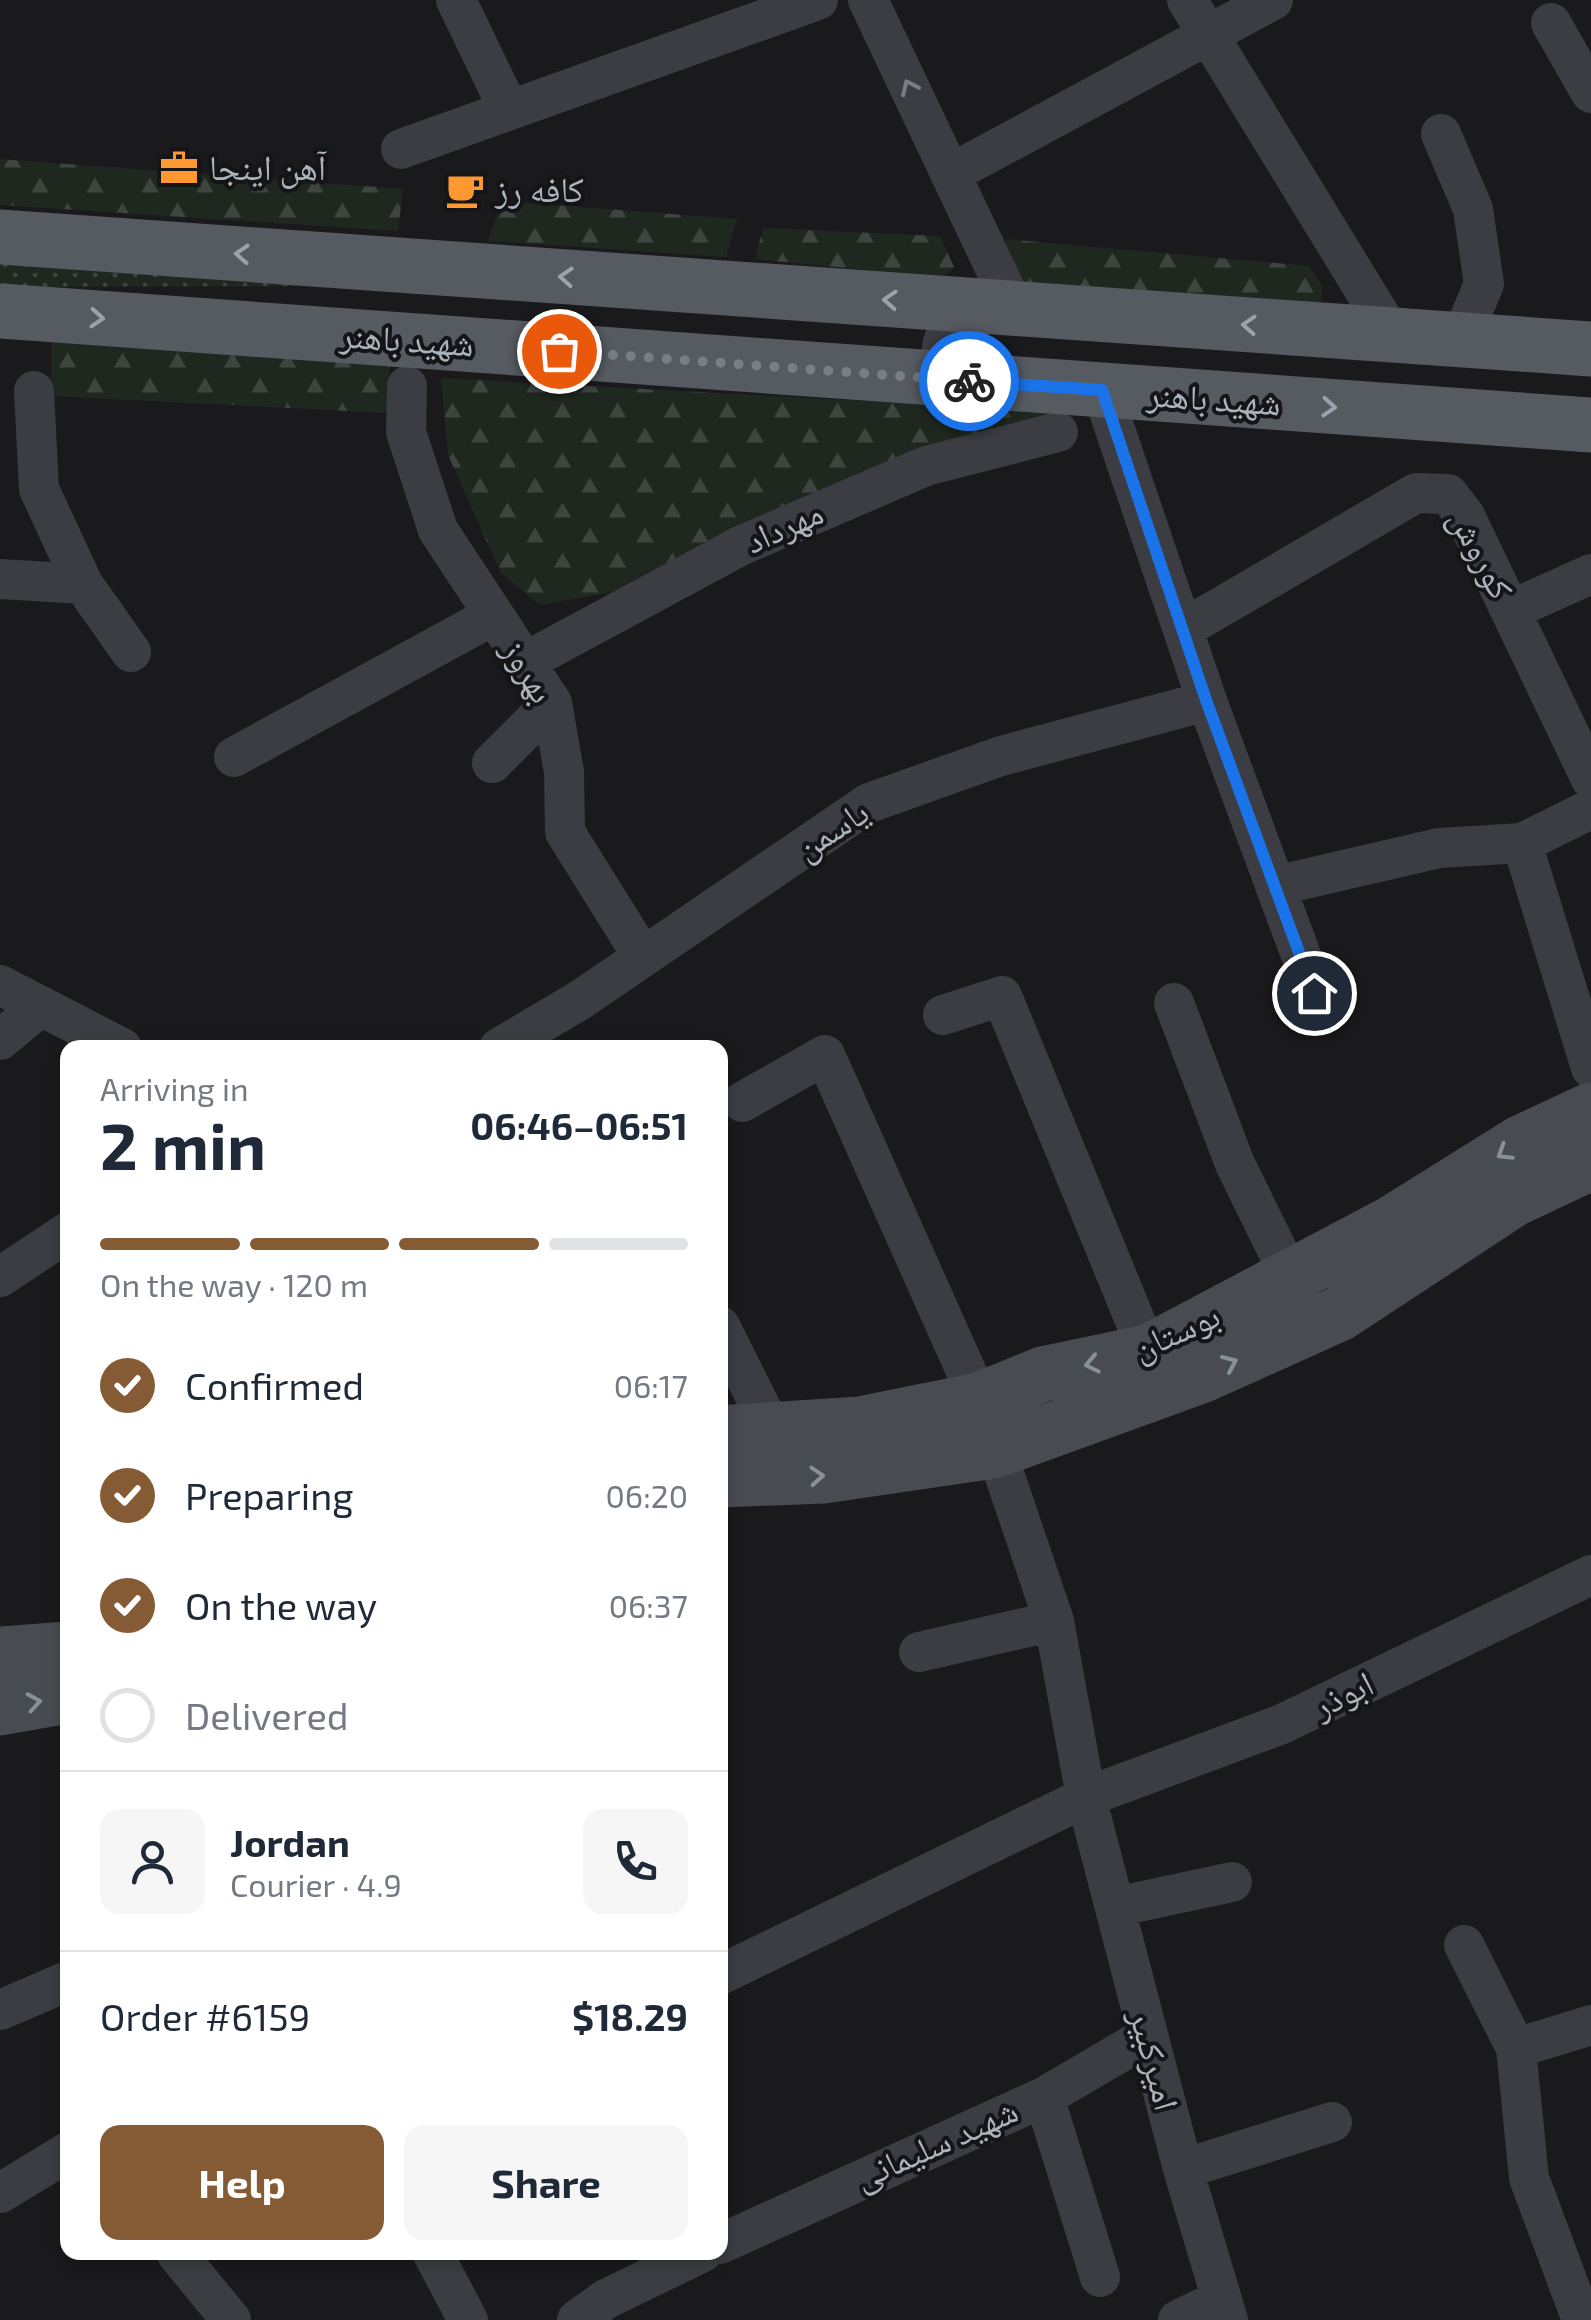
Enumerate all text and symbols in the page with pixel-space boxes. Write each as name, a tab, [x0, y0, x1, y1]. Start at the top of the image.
one-way arrow	[902, 79, 922, 97]
place label: آهن اینجا	[209, 145, 327, 189]
office icon: آهن اینجا	[158, 147, 200, 189]
place label: کافه رز	[494, 167, 584, 209]
cafe icon: کافه رز	[444, 169, 486, 211]
one-way arrow	[233, 244, 249, 266]
one-way arrow	[558, 267, 574, 288]
one-way arrow	[882, 289, 898, 311]
one-way arrow	[90, 306, 106, 328]
pin	[517, 309, 602, 394]
street label: شهید باهنر	[338, 312, 475, 365]
one-way arrow	[1241, 315, 1257, 336]
icon: bag	[532, 324, 587, 379]
courier	[919, 331, 1019, 431]
icon: bike	[942, 354, 997, 409]
street label: شهید باهنر	[1145, 371, 1282, 424]
one-way arrow	[1321, 396, 1337, 417]
street label: مهرداد	[738, 490, 829, 561]
street label: کوروش	[1440, 501, 1524, 606]
street label: بهروز	[493, 630, 565, 710]
street label: یاسمن	[786, 789, 876, 869]
pin	[1272, 951, 1357, 1036]
icon: home	[1287, 966, 1342, 1021]
text: Arriving in	[100, 1069, 249, 1107]
text: 06:46–06:51	[470, 1102, 688, 1148]
text: 2 min	[100, 1105, 266, 1183]
one-way arrow	[1496, 1141, 1514, 1160]
text: On the way · 120 m	[100, 1265, 368, 1303]
street label: بوستان	[1125, 1292, 1226, 1370]
one-way arrow	[1084, 1352, 1101, 1373]
one-way arrow	[1220, 1355, 1238, 1375]
icon: check	[100, 1358, 155, 1413]
text: Confirmed	[185, 1362, 364, 1408]
text: 06:17	[614, 1366, 688, 1404]
one-way arrow	[810, 1466, 826, 1487]
icon: check	[100, 1468, 155, 1523]
text: Preparing	[185, 1472, 353, 1518]
text: 06:20	[606, 1476, 688, 1514]
icon: check	[100, 1578, 155, 1633]
text: On the way	[185, 1582, 377, 1628]
text: 06:37	[609, 1586, 688, 1624]
street label: ابوذر	[1304, 1661, 1380, 1727]
one-way arrow	[26, 1692, 42, 1713]
text: Delivered	[185, 1692, 349, 1738]
button: person	[100, 1809, 205, 1914]
button: phone	[583, 1809, 688, 1914]
text: Jordan	[230, 1819, 350, 1865]
text: Courier · 4.9	[230, 1865, 402, 1903]
text: Order #6159	[100, 1993, 310, 2039]
text: $18.29	[572, 1993, 688, 2039]
street label: امیرکبیر	[1121, 2004, 1189, 2115]
street label: شهید سلیمانی	[847, 2087, 1024, 2199]
button: Help	[100, 2125, 384, 2240]
button: Share	[404, 2125, 688, 2240]

